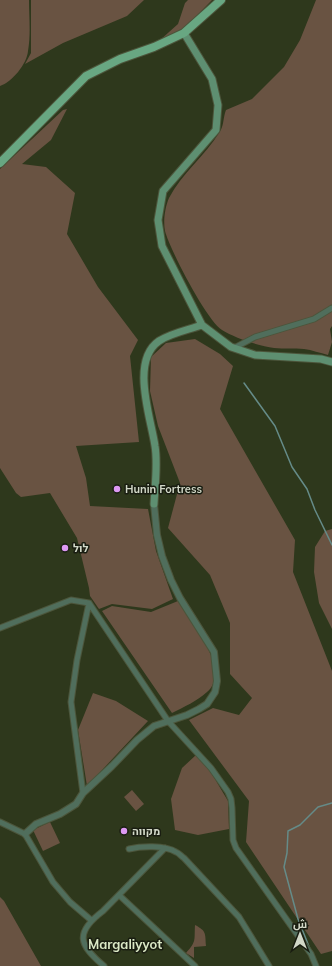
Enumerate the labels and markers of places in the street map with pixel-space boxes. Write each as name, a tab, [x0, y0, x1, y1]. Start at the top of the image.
place label: Hunin Fortress	[125, 482, 202, 496]
marker: Hunin Fortress	[112, 484, 122, 494]
place label: לול	[73, 541, 88, 555]
marker: לול	[60, 543, 70, 553]
place label: מקווה	[132, 824, 160, 838]
marker: מקווה	[119, 826, 129, 836]

